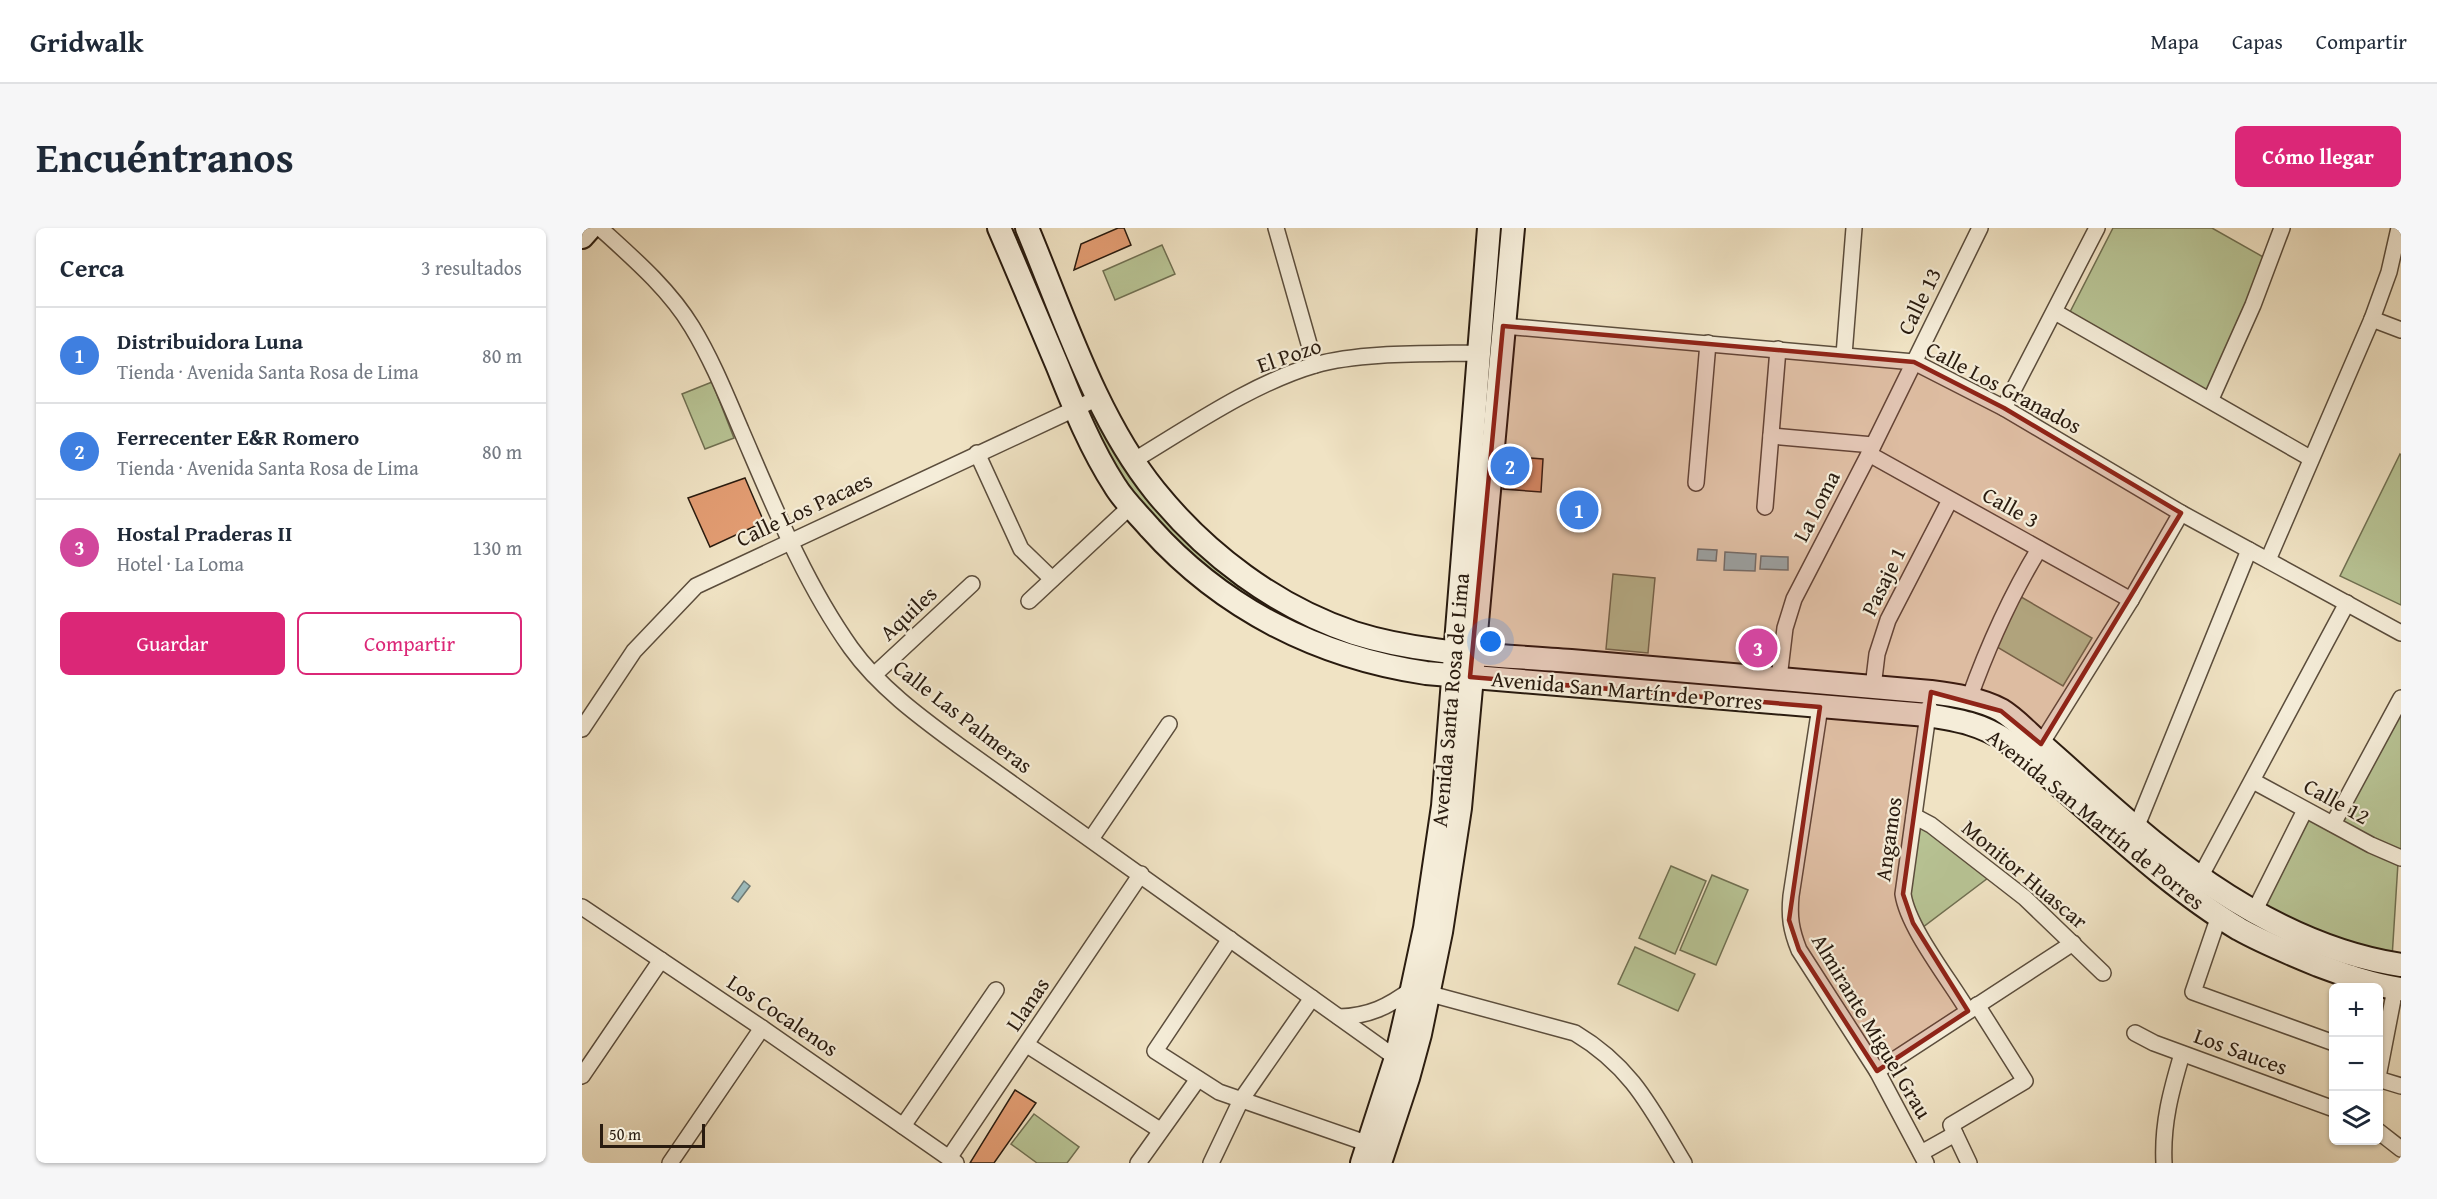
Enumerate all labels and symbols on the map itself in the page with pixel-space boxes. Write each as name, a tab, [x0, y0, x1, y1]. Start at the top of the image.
street label: Calle 13	[1889, 262, 1949, 340]
street label: El Pozo	[1253, 329, 1325, 381]
street label: Calle Los Granados	[1921, 332, 2087, 442]
pin: 2	[1490, 444, 1530, 488]
street label: Calle Los Pacaes	[731, 463, 877, 555]
street label: La Loma	[1784, 464, 1848, 547]
street label: Calle 3	[1977, 478, 2045, 536]
pin: 1	[1560, 488, 1598, 532]
street label: Pasaje 1	[1853, 541, 1913, 621]
street label: Avenida Santa Rosa de Lima	[1423, 571, 1477, 828]
street label: Aquiles	[872, 578, 944, 648]
pin: 3	[1738, 626, 1778, 670]
your location	[1476, 627, 1505, 656]
street label: Calle Las Palmeras	[886, 651, 1040, 781]
street label: Avenida San Martín de Porres	[1490, 662, 1764, 718]
street label: Avenida San Martín de Porres	[1980, 721, 2212, 917]
street label: Calle 12	[2298, 770, 2376, 832]
street label: Angamos	[1866, 795, 1910, 883]
street label: Monitor Huascar	[1955, 812, 2095, 936]
street label: Almirante Miguel Grau	[1804, 927, 1940, 1125]
street label: Los Cocalenos	[721, 966, 845, 1064]
street label: Llanas	[997, 971, 1057, 1037]
street label: Los Sauces	[2190, 1019, 2292, 1083]
scale bar	[600, 1121, 705, 1148]

